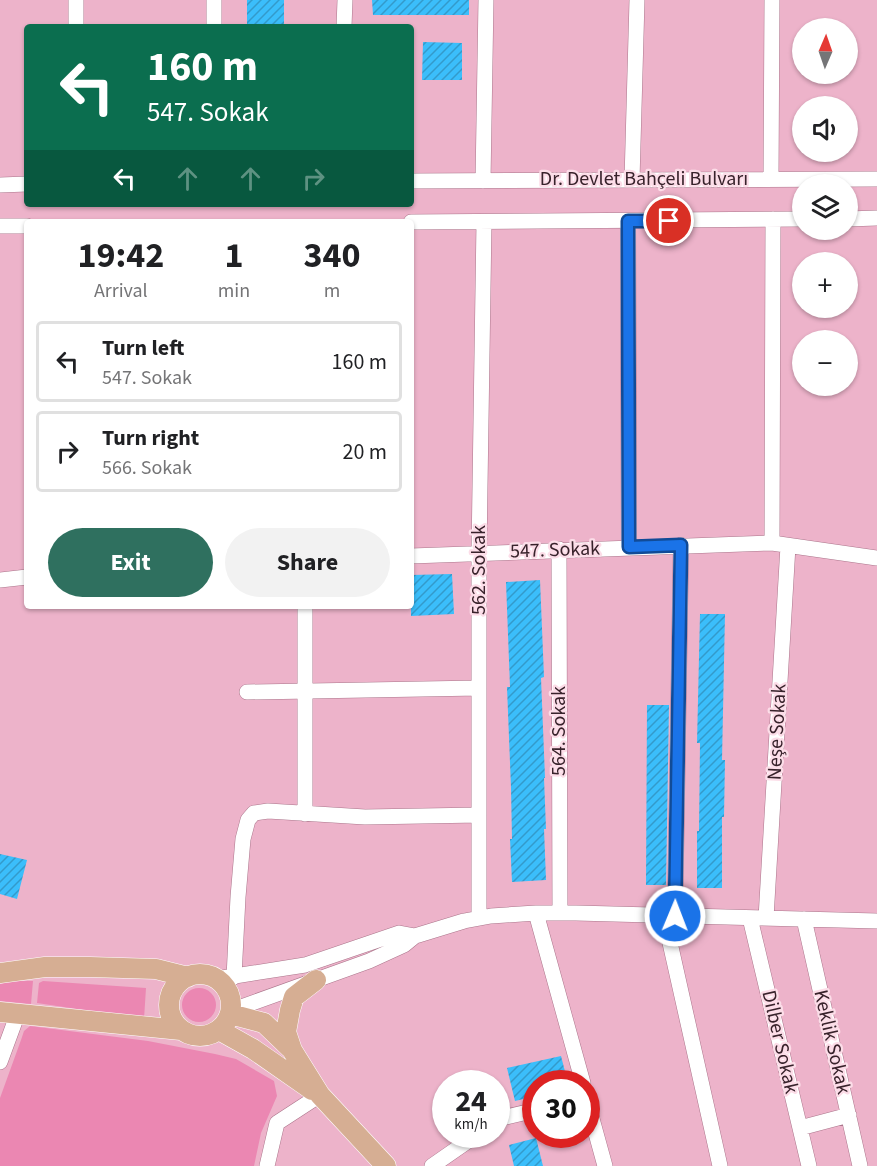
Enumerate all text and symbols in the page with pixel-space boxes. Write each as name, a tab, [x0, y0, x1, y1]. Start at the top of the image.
north arrow	[792, 18, 858, 84]
map controls	[792, 18, 858, 396]
text: 160 m	[147, 37, 258, 97]
icon: left	[48, 48, 126, 126]
text: 547. Sokak	[147, 93, 269, 132]
button: sound	[792, 96, 858, 162]
icon: left	[108, 162, 141, 195]
icon: ahead	[171, 162, 204, 195]
icon: ahead	[234, 162, 267, 195]
icon: right	[297, 162, 330, 195]
street label: Dr. Devlet Bahçeli Bulvarı	[540, 165, 748, 193]
button: layers	[792, 174, 858, 240]
pin	[643, 195, 694, 246]
icon: arrive	[652, 204, 685, 237]
text: 19:42	[77, 230, 164, 281]
text: 1	[224, 230, 243, 281]
text: 340	[304, 230, 361, 281]
button: +	[792, 252, 858, 318]
text: Arrival	[94, 277, 148, 305]
text: min	[218, 277, 250, 305]
text: m	[324, 277, 340, 305]
button: −	[792, 330, 858, 396]
text: Turn left	[102, 332, 184, 364]
icon: left	[51, 345, 84, 378]
text: 160 m	[332, 346, 387, 378]
text: 547. Sokak	[102, 364, 192, 392]
text: Turn right	[102, 422, 199, 454]
icon: right	[51, 435, 84, 468]
text: 20 m	[342, 436, 387, 468]
text: 566. Sokak	[102, 454, 192, 482]
street label: 562. Sokak	[465, 525, 493, 615]
button: Exit	[48, 528, 213, 597]
button: Share	[225, 528, 390, 597]
street label: 547. Sokak	[510, 534, 601, 566]
street label: Neşe Sokak	[760, 683, 794, 781]
street label: 564. Sokak	[545, 686, 573, 776]
position arrow	[643, 884, 707, 948]
street label: Dilber Sokak	[754, 987, 806, 1097]
street label: Keklik Sokak	[806, 987, 858, 1097]
speed limit sign: 30	[522, 1070, 600, 1148]
text: 24	[455, 1080, 487, 1123]
text: km/h	[454, 1114, 488, 1135]

